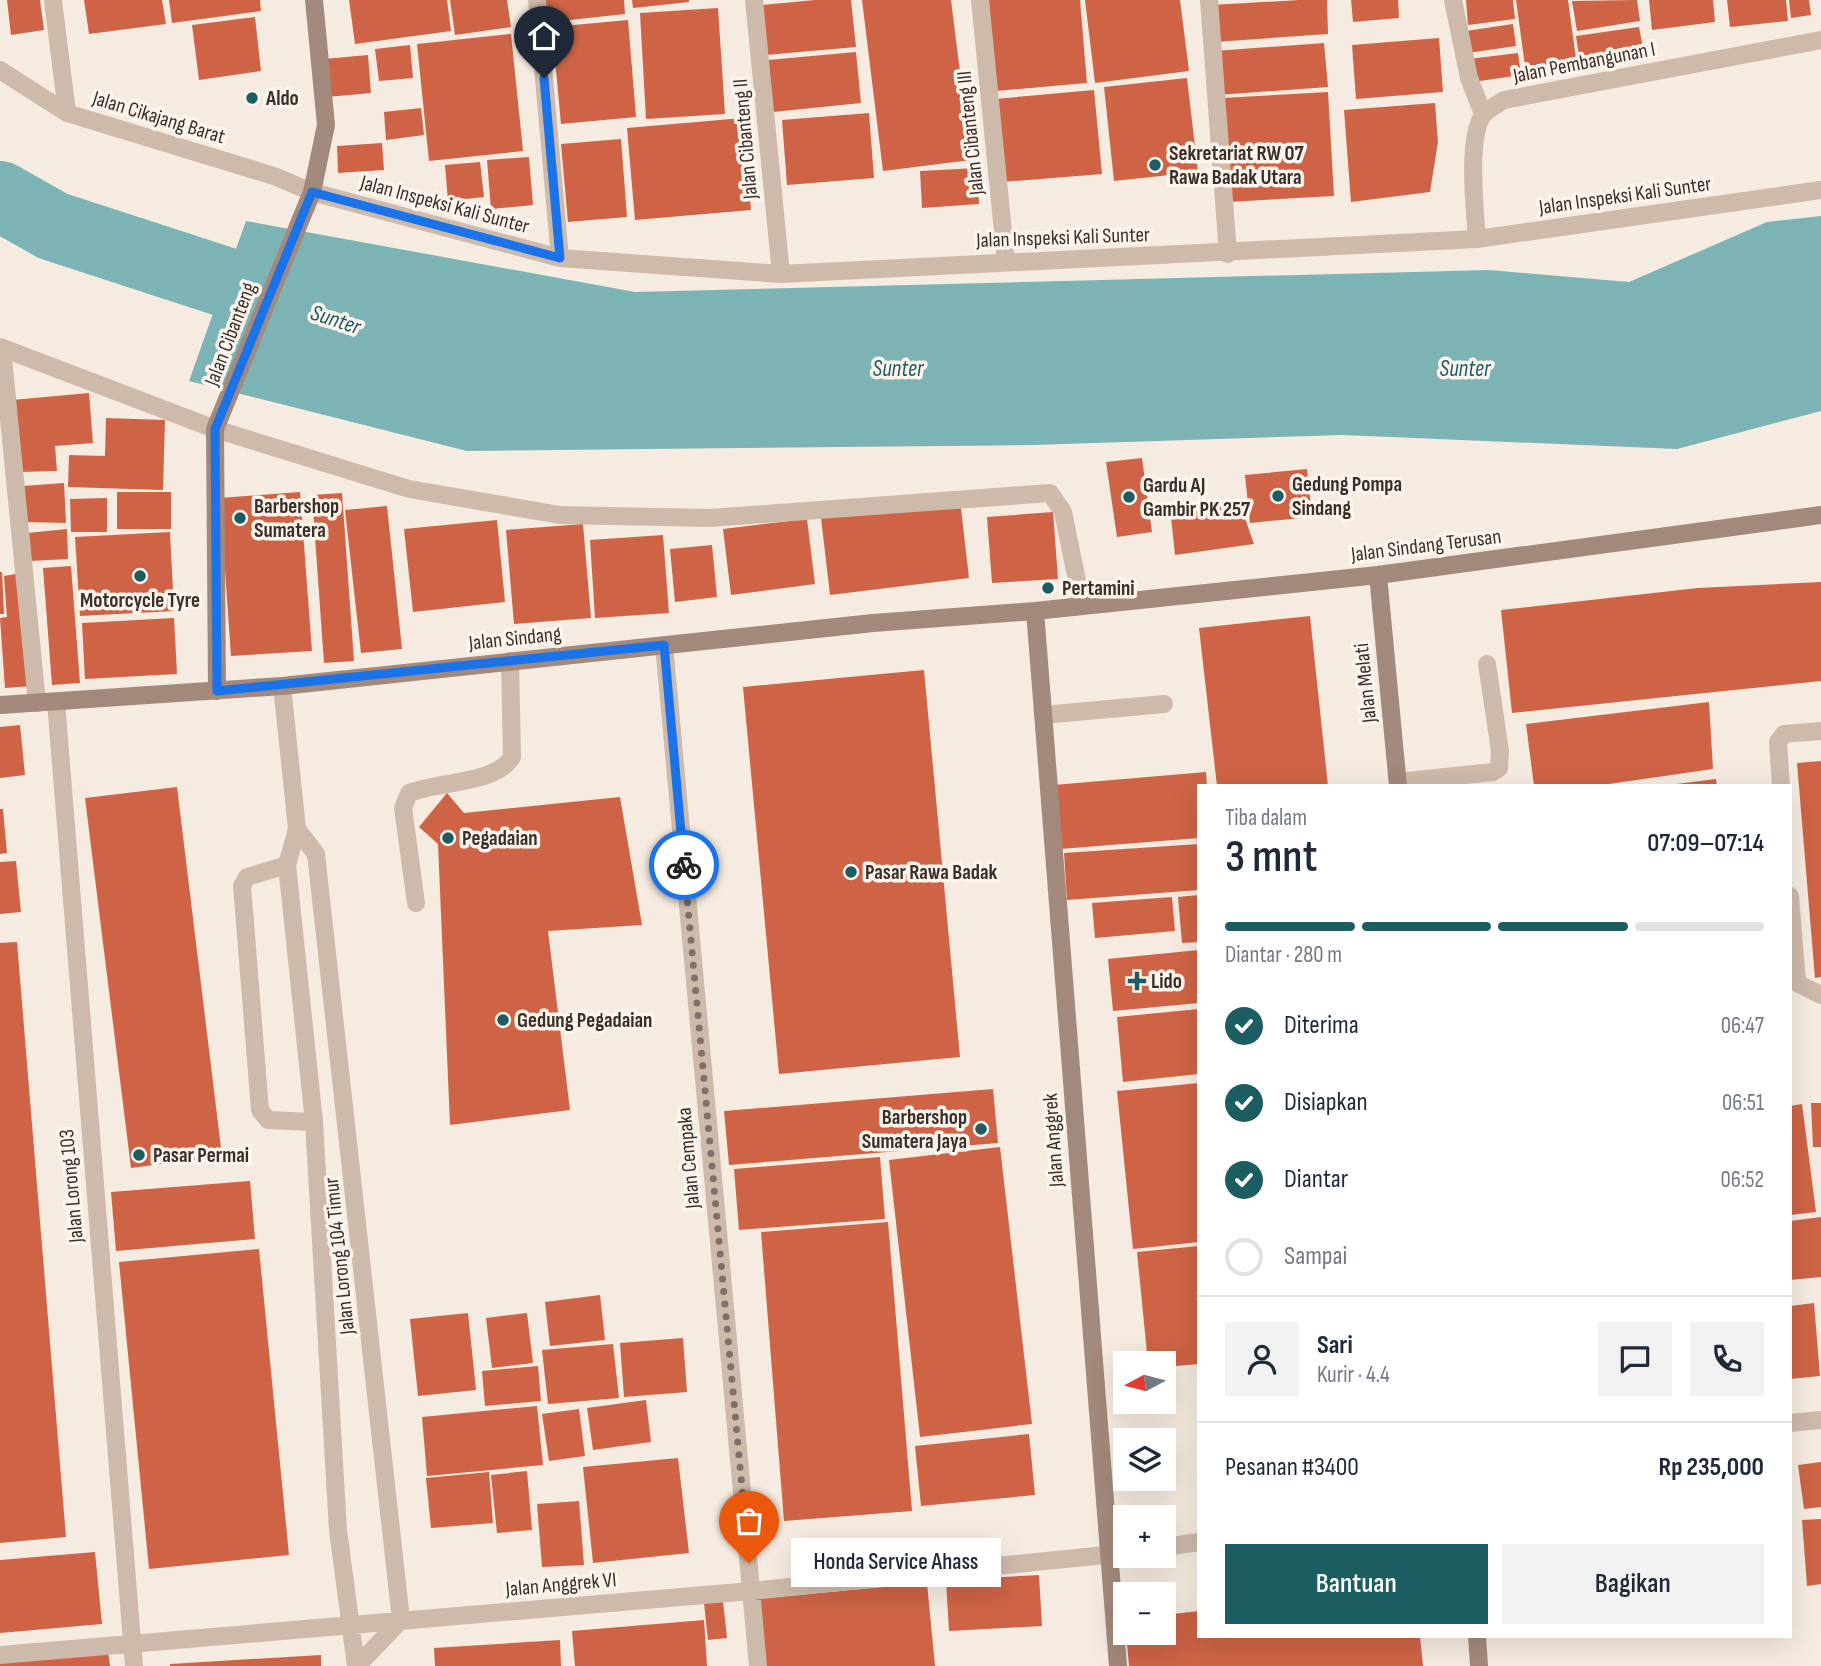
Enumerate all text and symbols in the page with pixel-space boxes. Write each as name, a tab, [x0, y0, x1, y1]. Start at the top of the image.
pin	[514, 6, 574, 78]
icon: home	[525, 17, 563, 55]
street label: Jalan Pembangunan I	[1510, 36, 1657, 89]
street label: Jalan Cibanteng III	[952, 70, 990, 197]
street label: Jalan Cibanteng II	[728, 78, 763, 201]
street label: Jalan Cikajang Barat	[89, 85, 228, 149]
place label: Aldo	[265, 86, 299, 111]
marker: Aldo	[244, 90, 260, 106]
place label: Sekretariat RW 07 Rawa Badak Utara	[1169, 141, 1305, 190]
marker: Sekretariat RW 07 Rawa Badak Utara	[1147, 157, 1163, 173]
street label: Jalan Inspeksi Kali Sunter	[357, 170, 532, 239]
street label: Jalan Inspeksi Kali Sunter	[1536, 171, 1713, 220]
street label: Jalan Inspeksi Kali Sunter	[975, 222, 1150, 253]
street label: Jalan Cibanteng	[199, 279, 262, 390]
water label: Sunter	[307, 299, 366, 342]
water label: Sunter	[873, 355, 925, 383]
water label: Sunter	[1440, 355, 1492, 383]
place label: Gedung Pompa Sindang	[1292, 472, 1402, 521]
place label: Gardu AJ Gambir PK 257	[1143, 473, 1251, 522]
marker: Gedung Pompa Sindang	[1270, 488, 1286, 504]
marker: Gardu AJ Gambir PK 257	[1121, 489, 1137, 505]
place label: Barbershop Sumatera	[254, 494, 339, 543]
marker: Barbershop Sumatera	[232, 510, 248, 526]
street label: Jalan Sindang Terusan	[1349, 524, 1503, 567]
marker: Motorcycle Tyre	[132, 568, 148, 584]
place label: Pertamini	[1062, 576, 1135, 601]
marker: Pertamini	[1040, 580, 1056, 596]
place label: Motorcycle Tyre	[80, 588, 200, 613]
street label: Jalan Sindang	[467, 621, 563, 656]
street label: Jalan Melati	[1349, 642, 1382, 725]
text: Tiba dalam	[1225, 804, 1307, 832]
place label: Pegadaian	[462, 826, 538, 851]
text: 07:09–07:14	[1647, 828, 1764, 859]
marker: Pegadaian	[440, 830, 456, 846]
courier	[649, 830, 719, 900]
text: 3 mnt	[1225, 830, 1317, 885]
icon: bike	[665, 846, 703, 884]
place label: Pasar Rawa Badak	[865, 860, 998, 885]
marker: Pasar Rawa Badak	[843, 864, 859, 880]
text: Diantar · 280 m	[1225, 941, 1342, 969]
place label: Lido	[1151, 969, 1182, 994]
marker: Lido	[1129, 973, 1145, 989]
icon: check	[1225, 1007, 1263, 1045]
place label: Gedung Pegadaian	[517, 1008, 652, 1033]
text: Diterima	[1284, 1010, 1359, 1041]
marker: Gedung Pegadaian	[495, 1012, 511, 1028]
text: 06:47	[1721, 1012, 1764, 1040]
icon: check	[1225, 1084, 1263, 1122]
text: Disiapkan	[1284, 1087, 1368, 1118]
text: 06:51	[1722, 1089, 1764, 1117]
street label: Jalan Anggrek	[1038, 1092, 1069, 1189]
place label: Barbershop Sumatera Jaya	[862, 1105, 967, 1154]
street label: Jalan Cempaka	[672, 1106, 705, 1211]
marker: Barbershop Sumatera Jaya	[973, 1121, 989, 1137]
street label: Jalan Lorong 103	[54, 1128, 89, 1245]
place label: Pasar Permai	[153, 1143, 249, 1168]
marker: Pasar Permai	[131, 1147, 147, 1163]
icon: check	[1225, 1161, 1263, 1199]
text: Diantar	[1284, 1164, 1348, 1195]
text: 06:52	[1721, 1166, 1764, 1194]
street label: Jalan Lorong 104 Timur	[319, 1176, 360, 1337]
text: Sampai	[1284, 1241, 1347, 1272]
button: person	[1225, 1322, 1299, 1396]
button: chat	[1598, 1322, 1672, 1396]
button: phone	[1690, 1322, 1764, 1396]
text: Sari	[1317, 1330, 1353, 1361]
north arrow	[1113, 1351, 1176, 1414]
map controls	[1113, 1351, 1176, 1645]
text: Kurir · 4.4	[1317, 1361, 1390, 1389]
button: layers	[1113, 1428, 1176, 1491]
text: Pesanan #3400	[1225, 1452, 1359, 1483]
text: Rp 235,000	[1659, 1452, 1764, 1483]
pin	[719, 1491, 779, 1563]
icon: bag	[730, 1502, 768, 1540]
button: +	[1113, 1505, 1176, 1568]
callout: Honda Service Ahass	[791, 1538, 1001, 1588]
button: Bantuan	[1225, 1544, 1488, 1624]
button: Bagikan	[1502, 1544, 1764, 1624]
text: Honda Service Ahass	[814, 1548, 978, 1576]
street label: Jalan Anggrek VI	[504, 1567, 617, 1602]
button: −	[1113, 1582, 1176, 1645]

